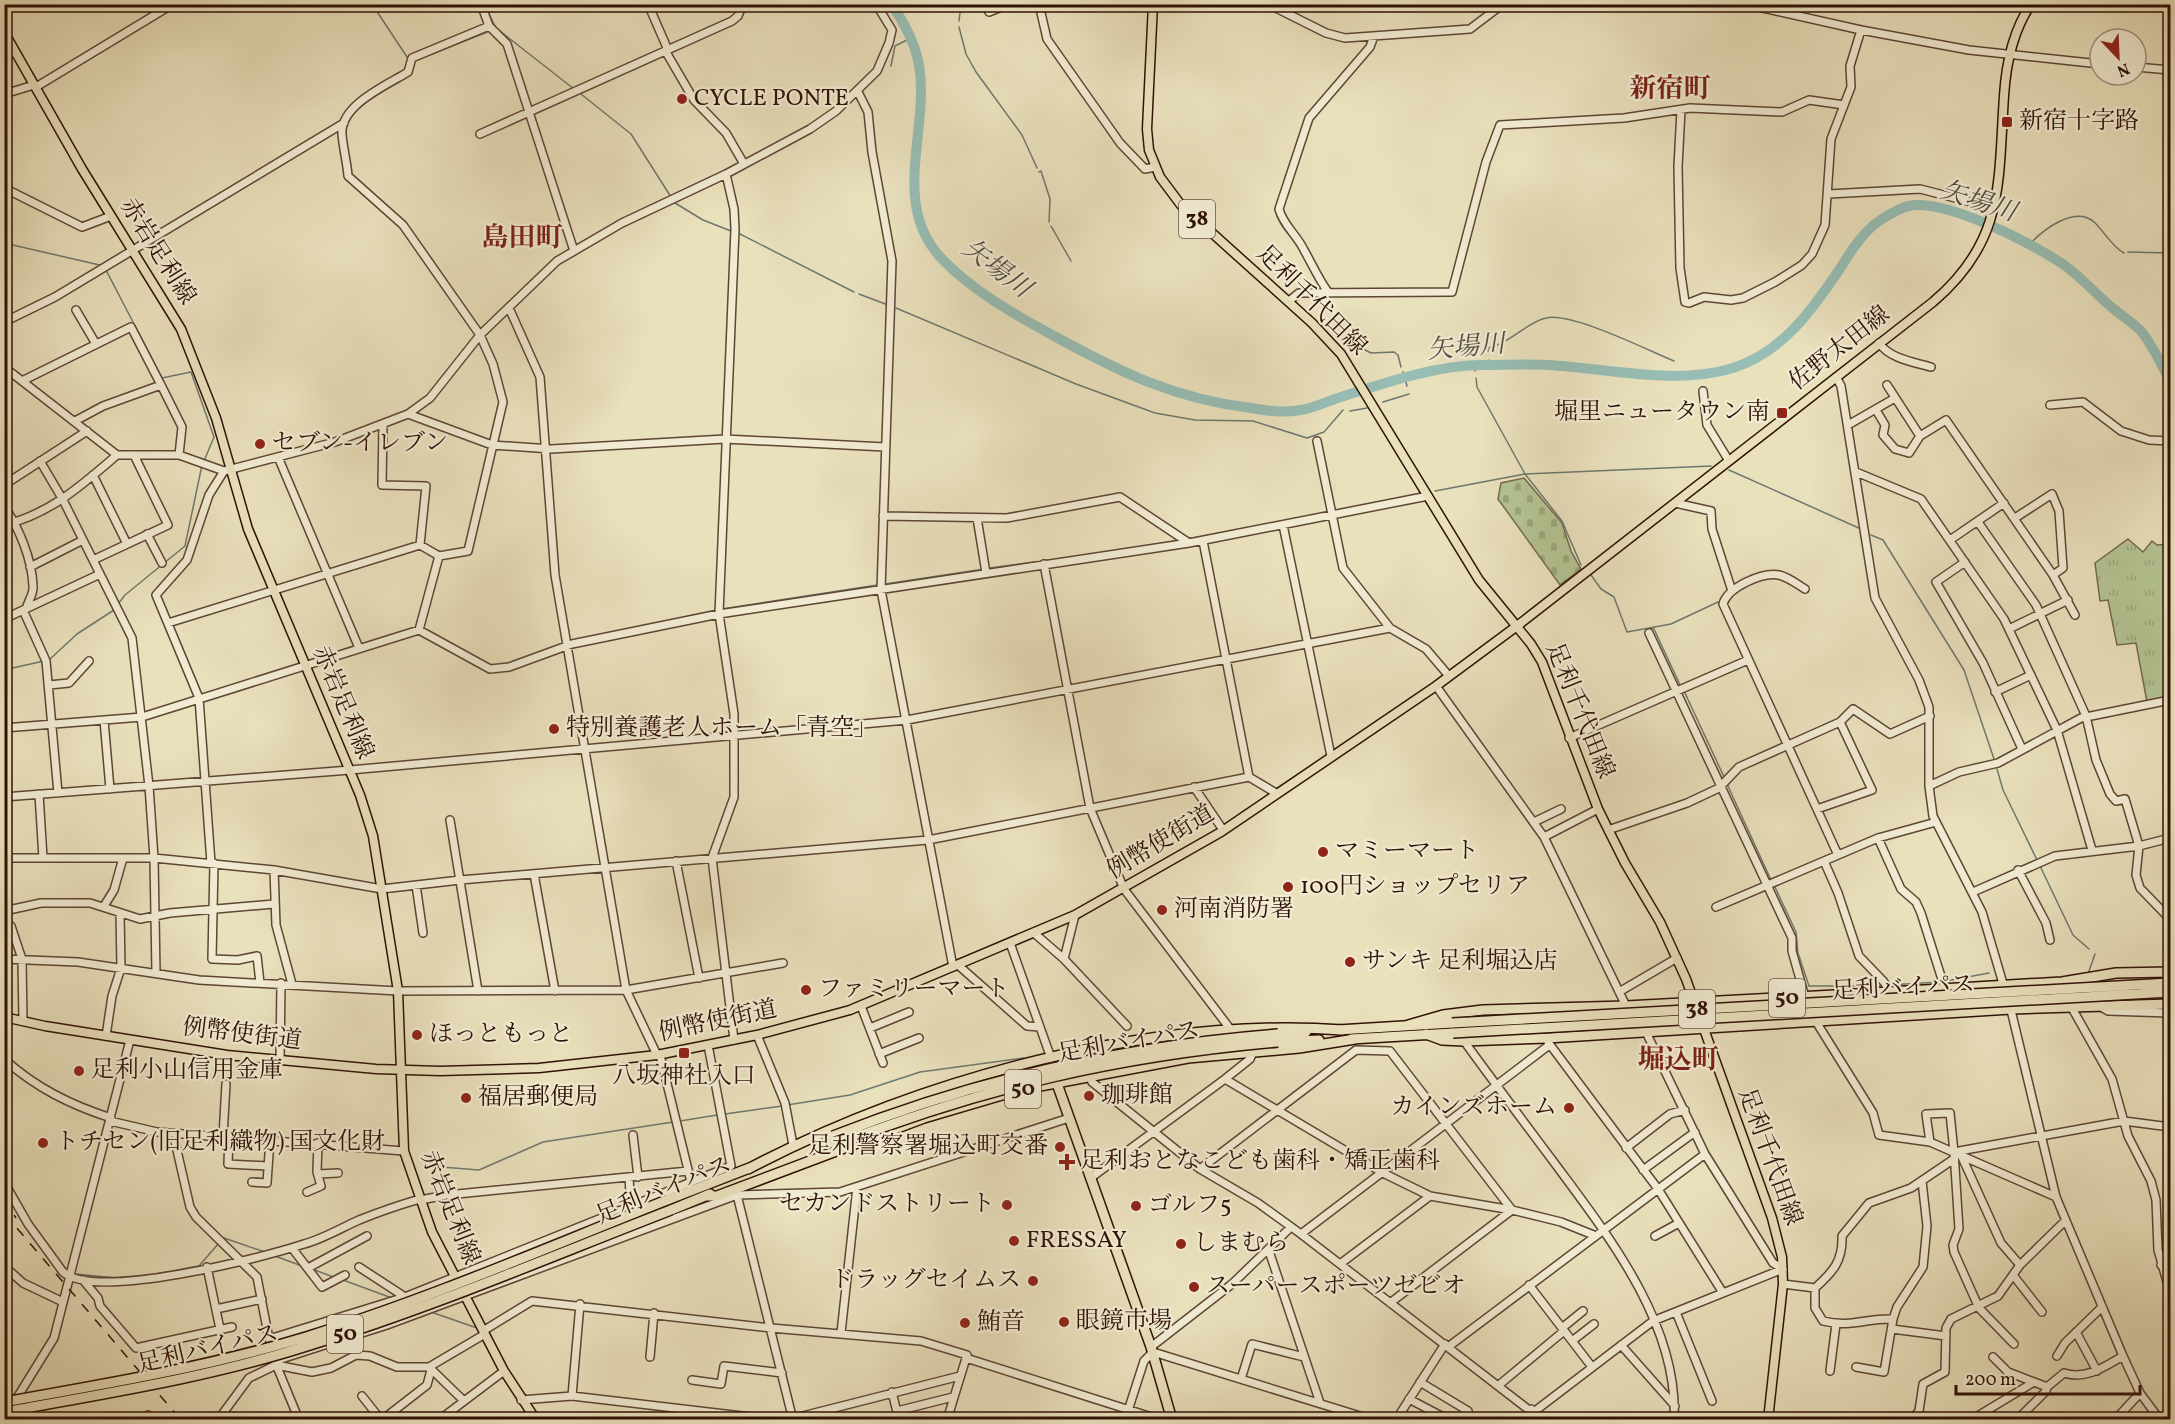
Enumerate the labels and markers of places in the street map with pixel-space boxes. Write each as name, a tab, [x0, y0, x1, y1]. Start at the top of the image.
place label: CYCLE PONTE	[694, 82, 849, 116]
marker: CYCLE PONTE	[675, 92, 689, 106]
place label: 新宿十字路	[2019, 105, 2139, 139]
marker: 新宿十字路	[2000, 115, 2014, 129]
place label: 堀里ニュータウン南	[1554, 396, 1770, 430]
marker: 堀里ニュータウン南	[1775, 406, 1789, 420]
place label: セブン-イレブン	[272, 427, 448, 461]
marker: セブン-イレブン	[253, 437, 267, 451]
place label: 特別養護老人ホーム「青空」	[566, 712, 878, 746]
marker: 特別養護老人ホーム「青空」	[547, 722, 561, 736]
place label: マミーマート	[1335, 835, 1479, 869]
marker: マミーマート	[1316, 845, 1330, 859]
place label: 100円ショップセリア	[1300, 870, 1530, 904]
marker: 100円ショップセリア	[1281, 880, 1295, 894]
place label: 河南消防署	[1174, 893, 1294, 927]
marker: 河南消防署	[1155, 903, 1169, 917]
place label: サンキ 足利堀込店	[1362, 945, 1558, 979]
marker: サンキ 足利堀込店	[1343, 955, 1357, 969]
place label: ファミリーマート	[818, 973, 1010, 1007]
marker: ファミリーマート	[799, 983, 813, 997]
place label: ほっともっと	[429, 1018, 573, 1052]
marker: ほっともっと	[410, 1028, 424, 1042]
marker: 八坂神社入口	[677, 1046, 691, 1060]
place label: 足利小山信用金庫	[91, 1054, 283, 1088]
place label: 八坂神社入口	[612, 1060, 756, 1094]
marker: 足利小山信用金庫	[72, 1064, 86, 1078]
place label: 珈琲館	[1101, 1079, 1173, 1113]
place label: 福居郵便局	[478, 1081, 598, 1115]
marker: 珈琲館	[1082, 1089, 1096, 1103]
marker: 福居郵便局	[459, 1091, 473, 1105]
place label: カインズホーム	[1390, 1091, 1557, 1125]
marker: カインズホーム	[1562, 1101, 1576, 1115]
place label: トチセン(旧足利織物) 国文化財	[55, 1126, 385, 1160]
place label: 足利警察署堀込町交番	[808, 1130, 1048, 1164]
marker: トチセン(旧足利織物) 国文化財	[36, 1136, 50, 1150]
marker: 足利警察署堀込町交番	[1053, 1140, 1067, 1154]
place label: 足利おとなこども歯科・矯正歯科	[1080, 1145, 1440, 1179]
marker: 足利おとなこども歯科・矯正歯科	[1058, 1153, 1076, 1171]
place label: セカンドストリート	[779, 1188, 995, 1222]
place label: ゴルフ5	[1148, 1189, 1232, 1223]
marker: セカンドストリート	[1000, 1198, 1014, 1212]
marker: ゴルフ5	[1129, 1199, 1143, 1213]
place label: FRESSAY	[1026, 1224, 1127, 1258]
place label: しまむら	[1193, 1227, 1289, 1261]
marker: FRESSAY	[1007, 1234, 1021, 1248]
marker: しまむら	[1174, 1237, 1188, 1251]
place label: ドラッグセイムス	[830, 1264, 1021, 1298]
place label: スーパースポーツゼビオ	[1206, 1270, 1465, 1304]
marker: ドラッグセイムス	[1026, 1274, 1040, 1288]
marker: スーパースポーツゼビオ	[1187, 1280, 1201, 1294]
place label: 眼鏡市場	[1076, 1305, 1172, 1339]
place label: 鮪音	[977, 1306, 1025, 1340]
marker: 眼鏡市場	[1057, 1315, 1071, 1329]
marker: 鮪音	[958, 1316, 972, 1330]

